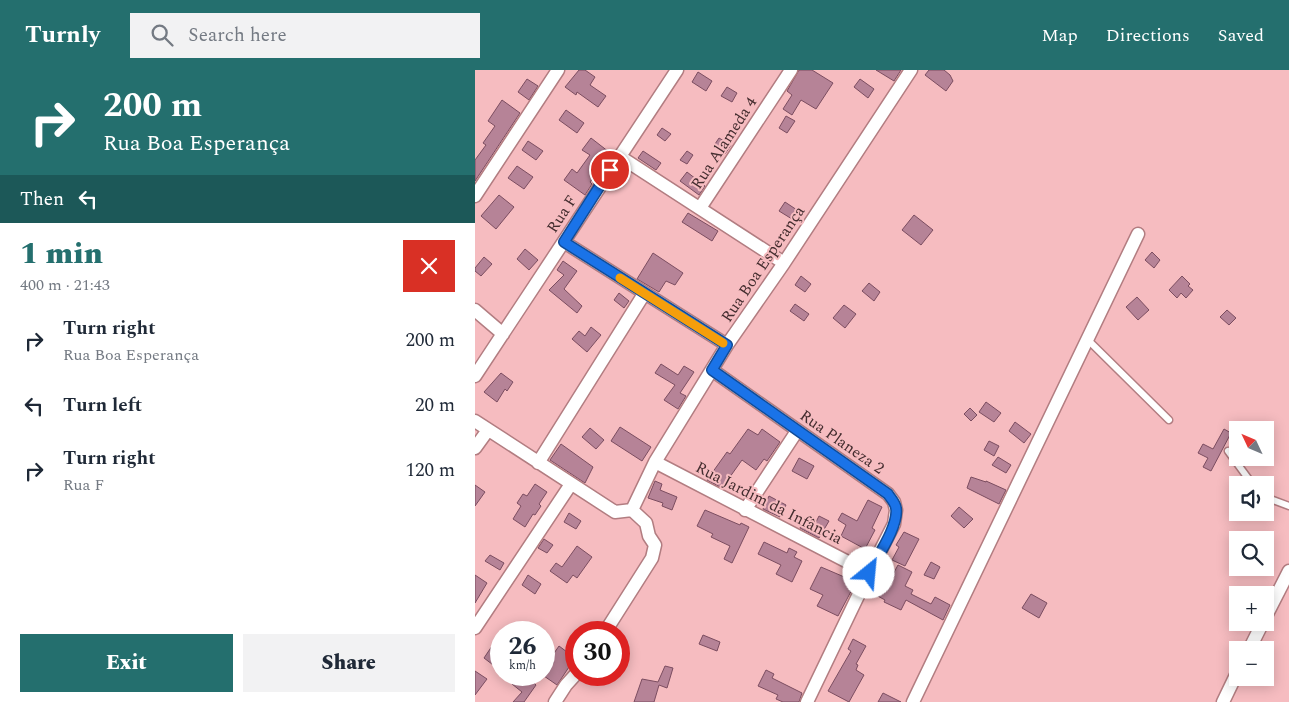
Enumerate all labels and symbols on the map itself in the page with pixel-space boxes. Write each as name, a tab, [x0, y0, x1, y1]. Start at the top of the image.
street label: Rua Alameda 4	[685, 92, 763, 194]
pin	[589, 149, 631, 191]
street label: Rua F	[541, 190, 583, 238]
street label: Rua Boa Esperança	[715, 201, 811, 327]
street label: Rua Planeza 2	[795, 404, 889, 480]
north arrow	[1229, 421, 1274, 466]
street label: Rua Jardim da Infância	[691, 455, 847, 551]
position arrow	[842, 546, 894, 598]
speed limit sign: 30	[565, 621, 630, 686]

